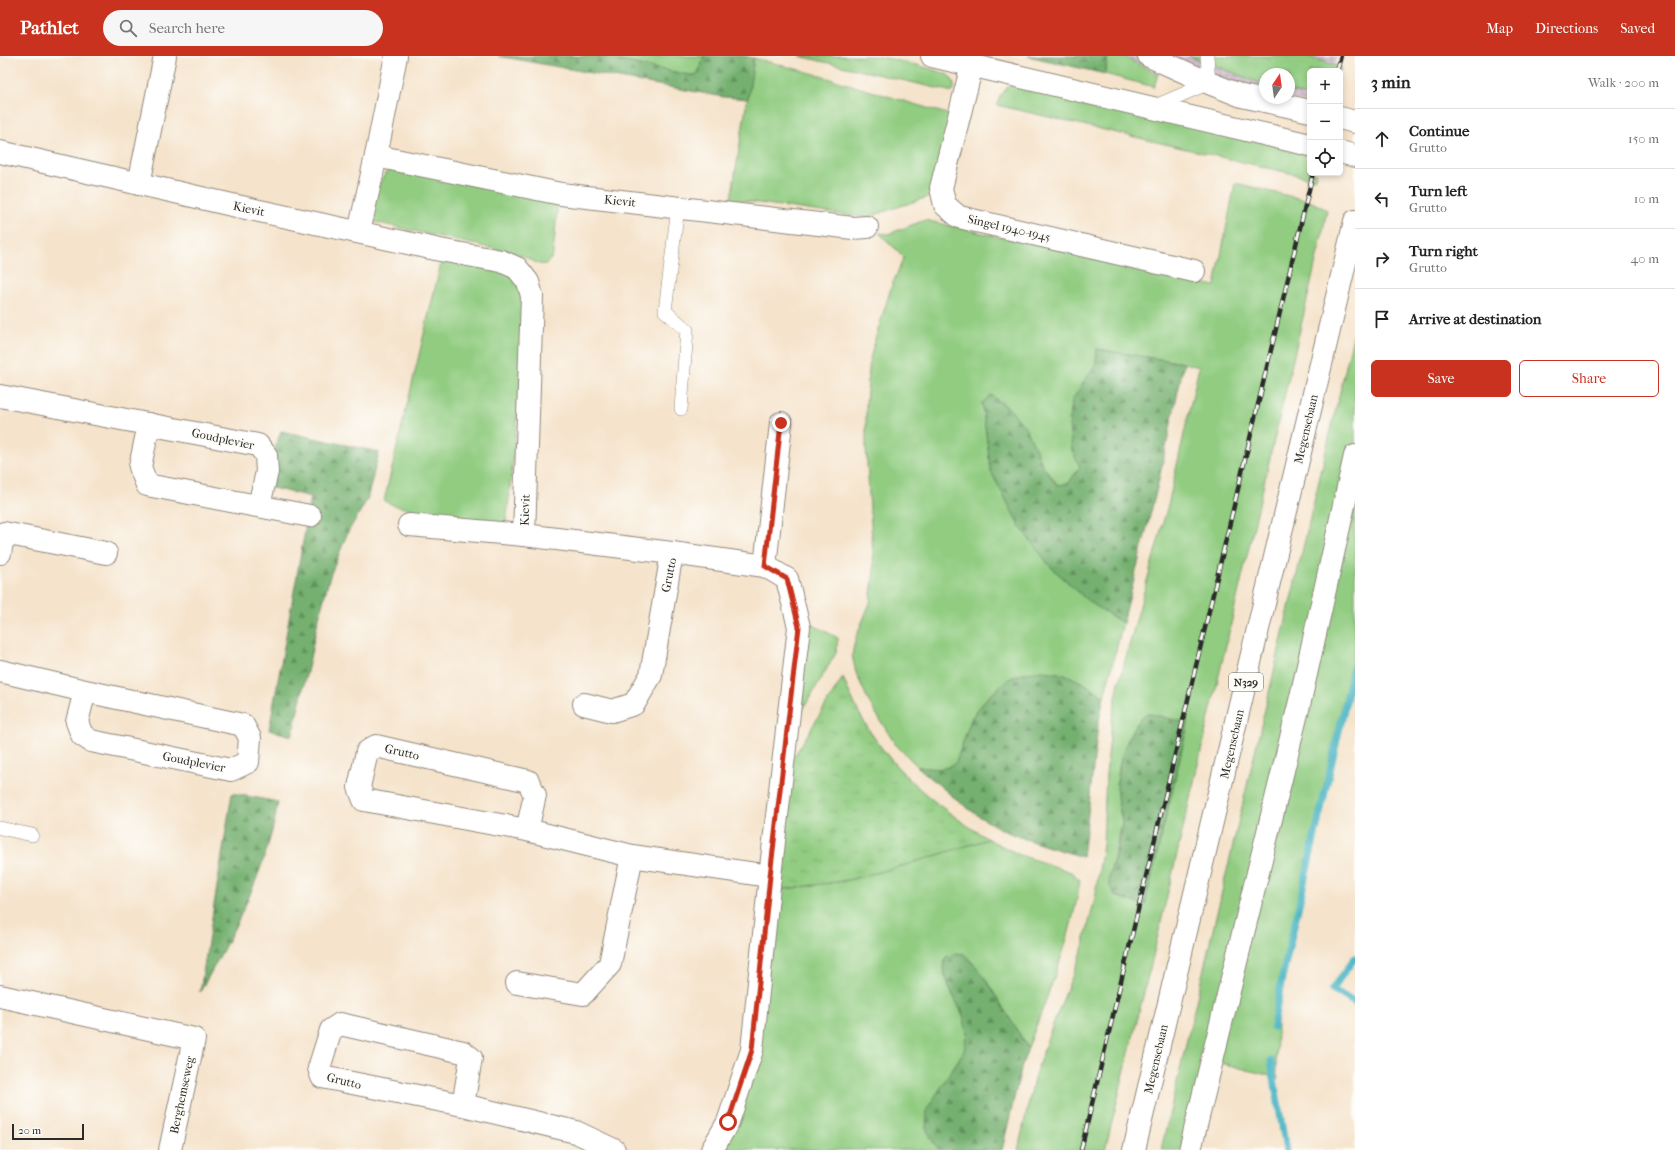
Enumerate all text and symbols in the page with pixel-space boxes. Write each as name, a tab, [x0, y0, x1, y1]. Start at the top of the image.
search box	[103, 10, 383, 46]
text: Pathlet	[20, 17, 79, 39]
icon: search	[117, 17, 139, 39]
text: Search here	[149, 19, 225, 37]
text: Map	[1486, 20, 1513, 37]
text: Directions	[1535, 20, 1598, 37]
text: Saved	[1620, 20, 1655, 37]
north arrow	[1259, 68, 1295, 104]
map controls	[1307, 68, 1343, 176]
button: +	[1307, 68, 1343, 104]
text: 3 min	[1371, 72, 1411, 92]
text: Walk · 200 m	[1588, 75, 1659, 90]
button: −	[1307, 104, 1343, 140]
text: Continue	[1409, 122, 1469, 140]
icon: ahead	[1371, 128, 1393, 150]
text: 150 m	[1628, 131, 1659, 146]
button: locate	[1307, 140, 1343, 176]
text: Grutto	[1409, 140, 1447, 155]
text: Turn left	[1409, 182, 1467, 200]
icon: left	[1371, 188, 1393, 210]
text: 10 m	[1634, 191, 1659, 206]
street label: Kievit	[603, 192, 637, 210]
street label: Kievit	[232, 199, 267, 219]
text: Grutto	[1409, 200, 1447, 215]
street label: Singel 1940-1945	[966, 212, 1052, 244]
text: Turn right	[1409, 242, 1478, 260]
icon: right	[1371, 248, 1393, 270]
text: 40 m	[1631, 251, 1659, 266]
text: Grutto	[1409, 260, 1447, 275]
icon: arrive	[1371, 308, 1393, 330]
text: Arrive at destination	[1409, 310, 1541, 328]
button: Save	[1371, 360, 1511, 397]
button: Share	[1519, 360, 1659, 397]
street label: Megensebaan	[1291, 393, 1321, 465]
route end	[772, 414, 790, 432]
street label: Goudplevier	[190, 426, 256, 453]
street label: Kievit	[517, 493, 533, 526]
street label: Grutto	[659, 556, 679, 594]
road number: N329	[1229, 673, 1263, 691]
street label: Megensebaan	[1217, 708, 1247, 780]
street label: Grutto	[383, 741, 421, 763]
street label: Goudplevier	[161, 749, 227, 775]
street label: Megensebaan	[1141, 1023, 1171, 1095]
street label: Berghemseweg	[167, 1054, 197, 1135]
street label: Grutto	[325, 1070, 363, 1092]
route start	[719, 1113, 737, 1131]
scale bar	[12, 1122, 84, 1141]
text: 20 m	[18, 1124, 41, 1137]

